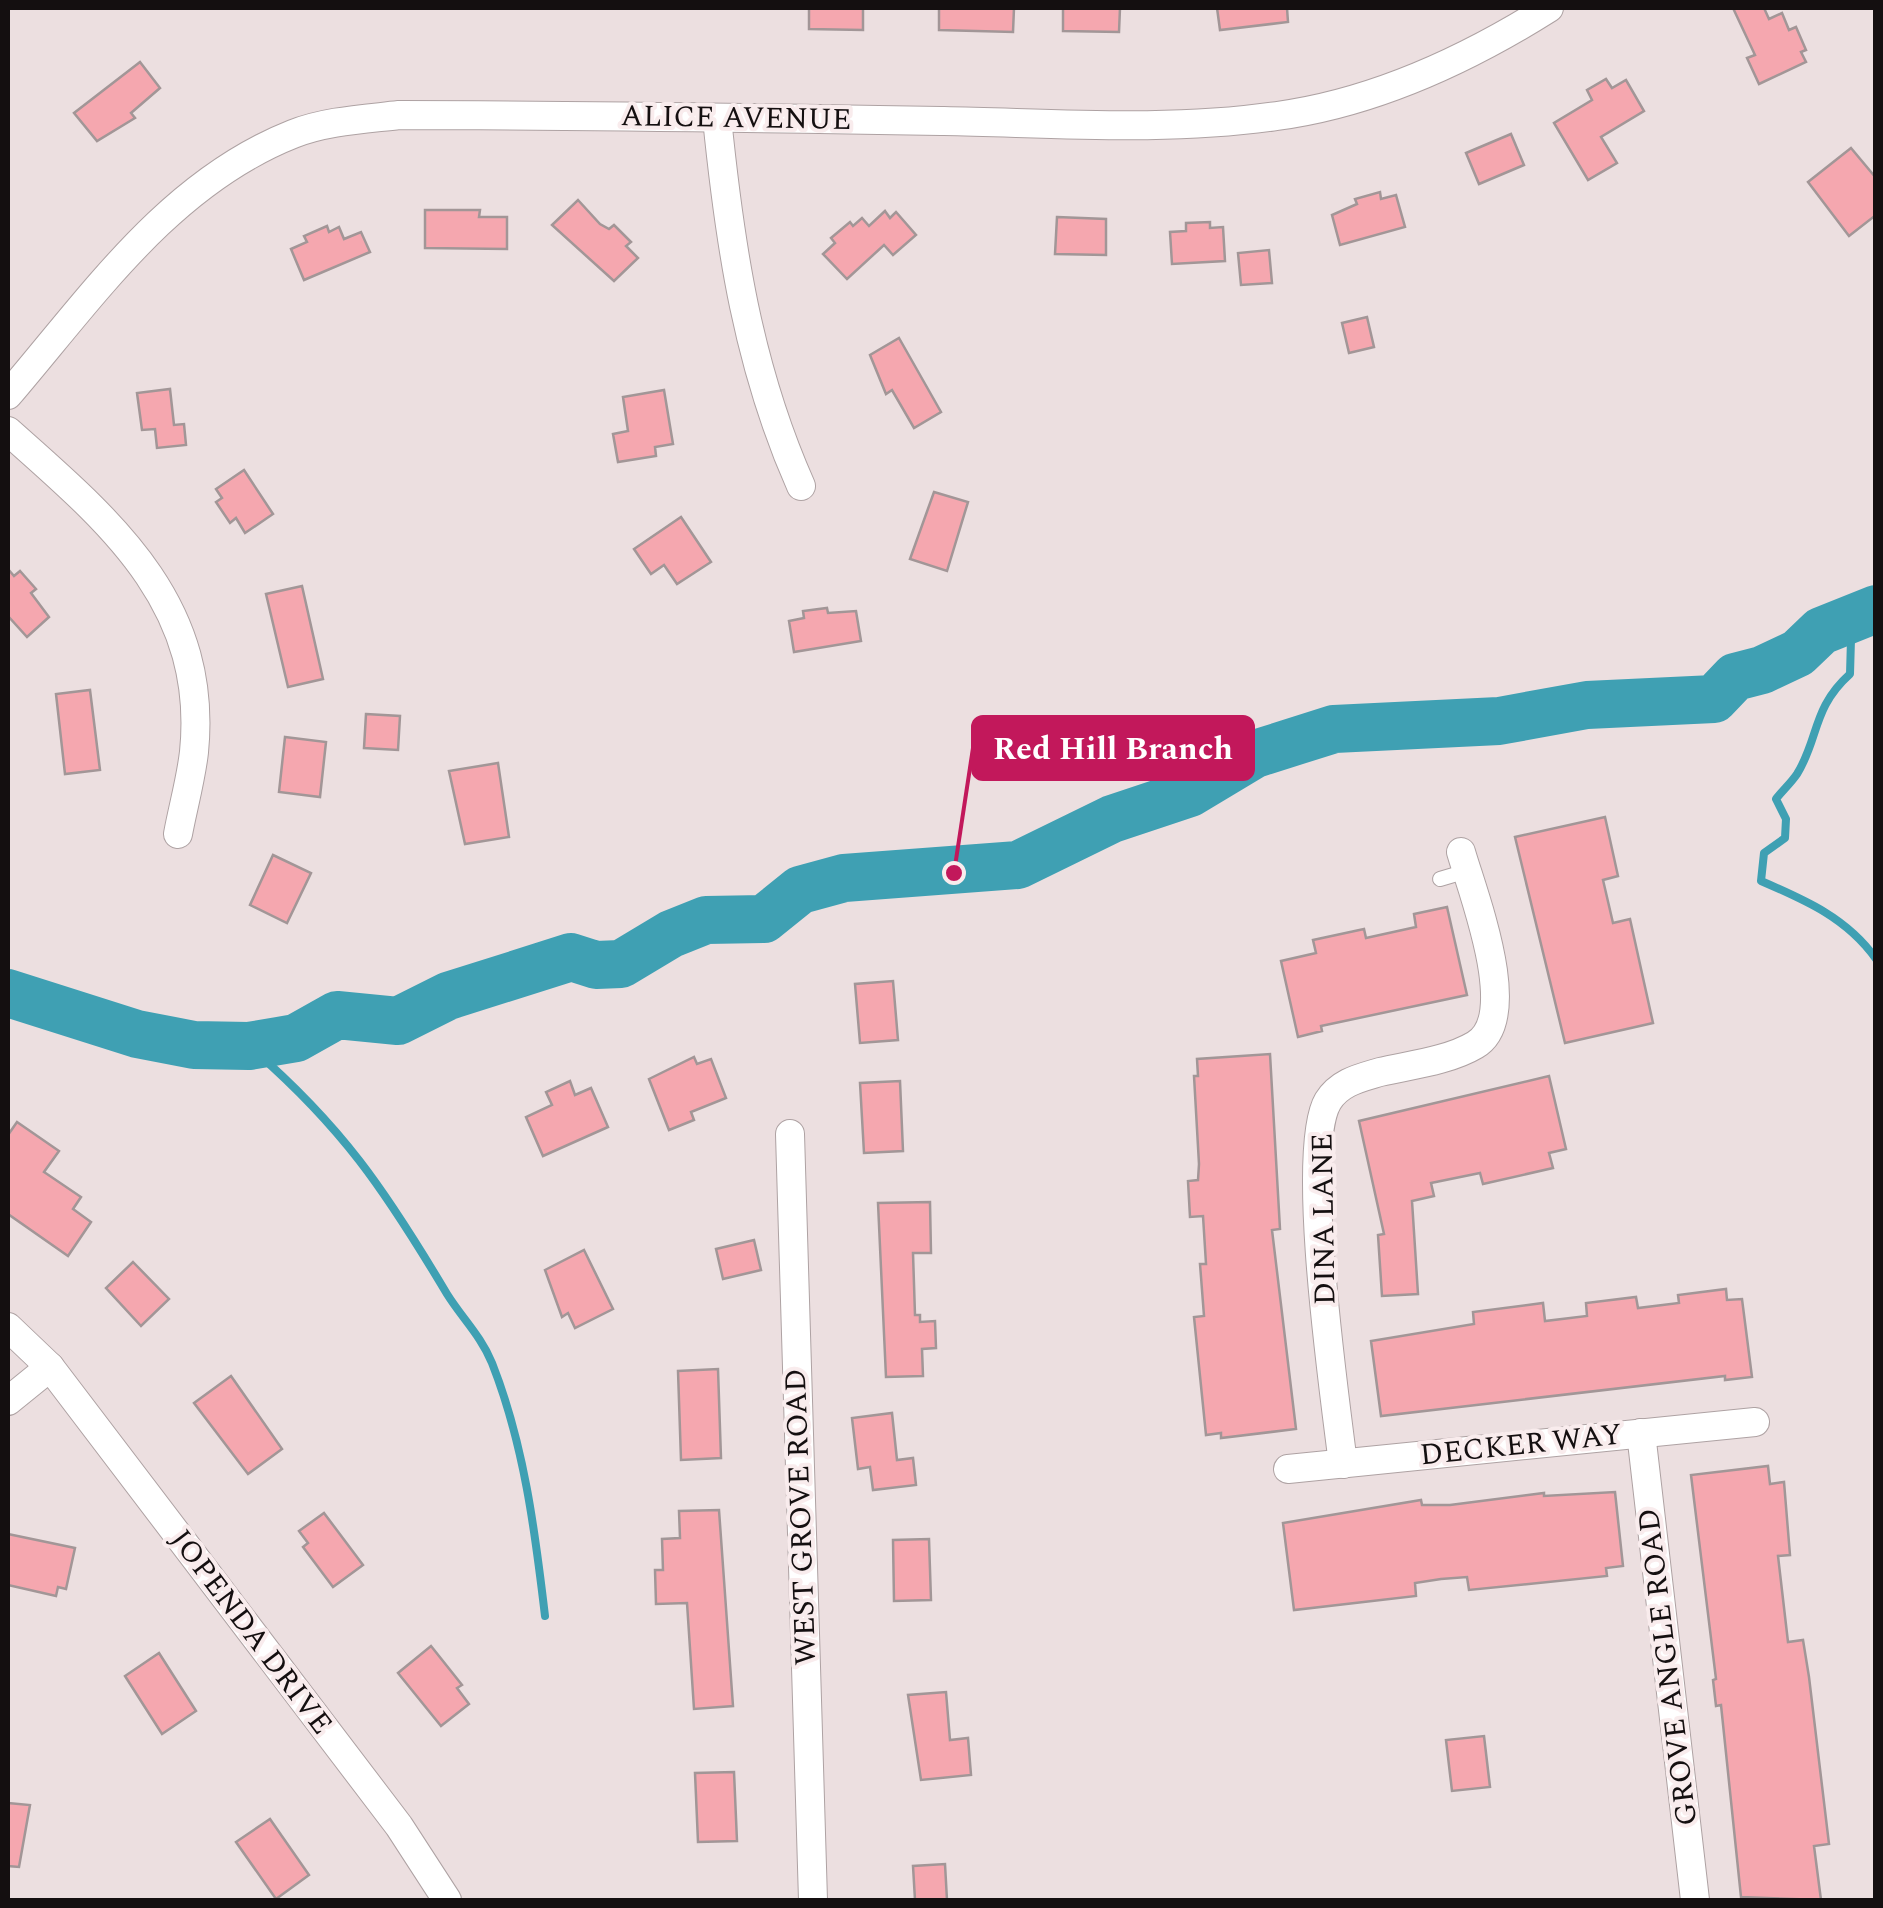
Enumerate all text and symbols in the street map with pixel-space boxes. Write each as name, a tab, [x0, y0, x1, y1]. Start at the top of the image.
street label: ALICE AVENUE	[620, 93, 852, 143]
callout: Red Hill Branch	[973, 717, 1253, 779]
text: Red Hill Branch	[993, 725, 1233, 774]
street label: DINA LANE	[1300, 1133, 1348, 1305]
street label: WEST GROVE ROAD	[773, 1368, 829, 1666]
street label: DECKER WAY	[1418, 1412, 1624, 1478]
street label: GROVE ANGLE ROAD	[1626, 1506, 1710, 1828]
street label: JOPENDA DRIVE	[158, 1519, 344, 1745]

